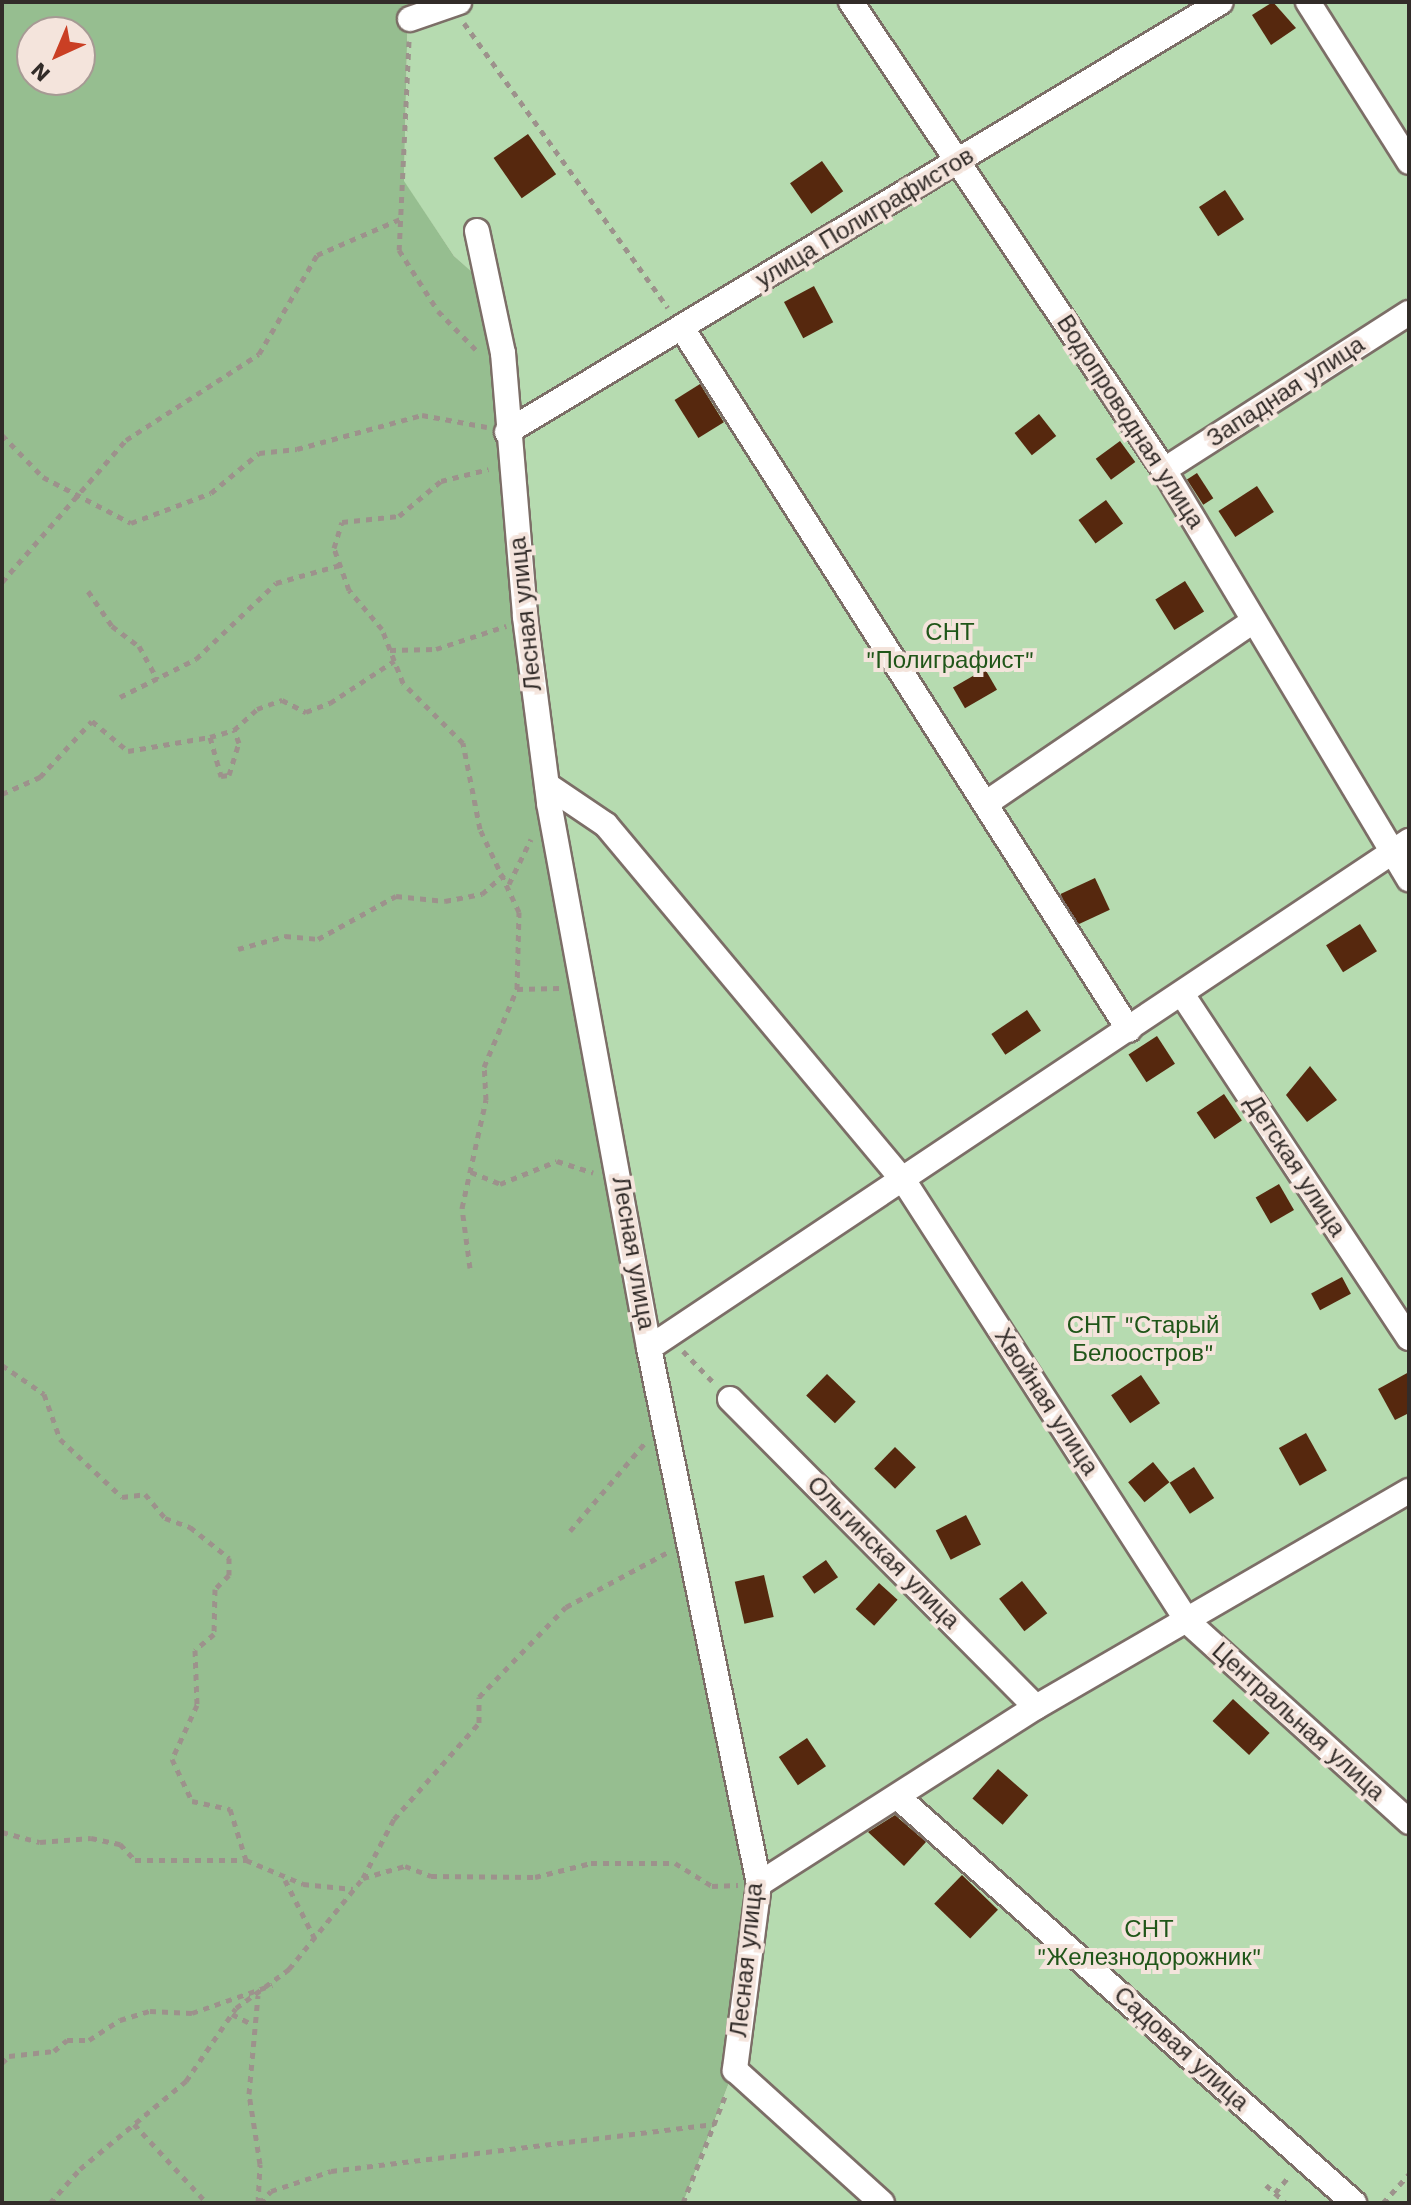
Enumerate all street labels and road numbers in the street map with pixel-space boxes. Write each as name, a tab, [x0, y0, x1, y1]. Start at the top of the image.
street label: улица Полиграфистов	[751, 142, 979, 294]
street label: Водопроводная улица	[1050, 310, 1210, 534]
street label: Западная улица	[1202, 330, 1370, 454]
street label: Лесная улица	[504, 535, 548, 693]
street label: Детская улица	[1239, 1090, 1351, 1242]
street label: Лесная улица	[605, 1174, 661, 1332]
street label: Хвойная улица	[988, 1323, 1104, 1481]
street label: Ольгинская улица	[801, 1471, 965, 1635]
street label: Центральная улица	[1206, 1637, 1390, 1807]
street label: Лесная улица	[725, 1881, 769, 2039]
street label: Садовая улица	[1108, 1981, 1254, 2117]

